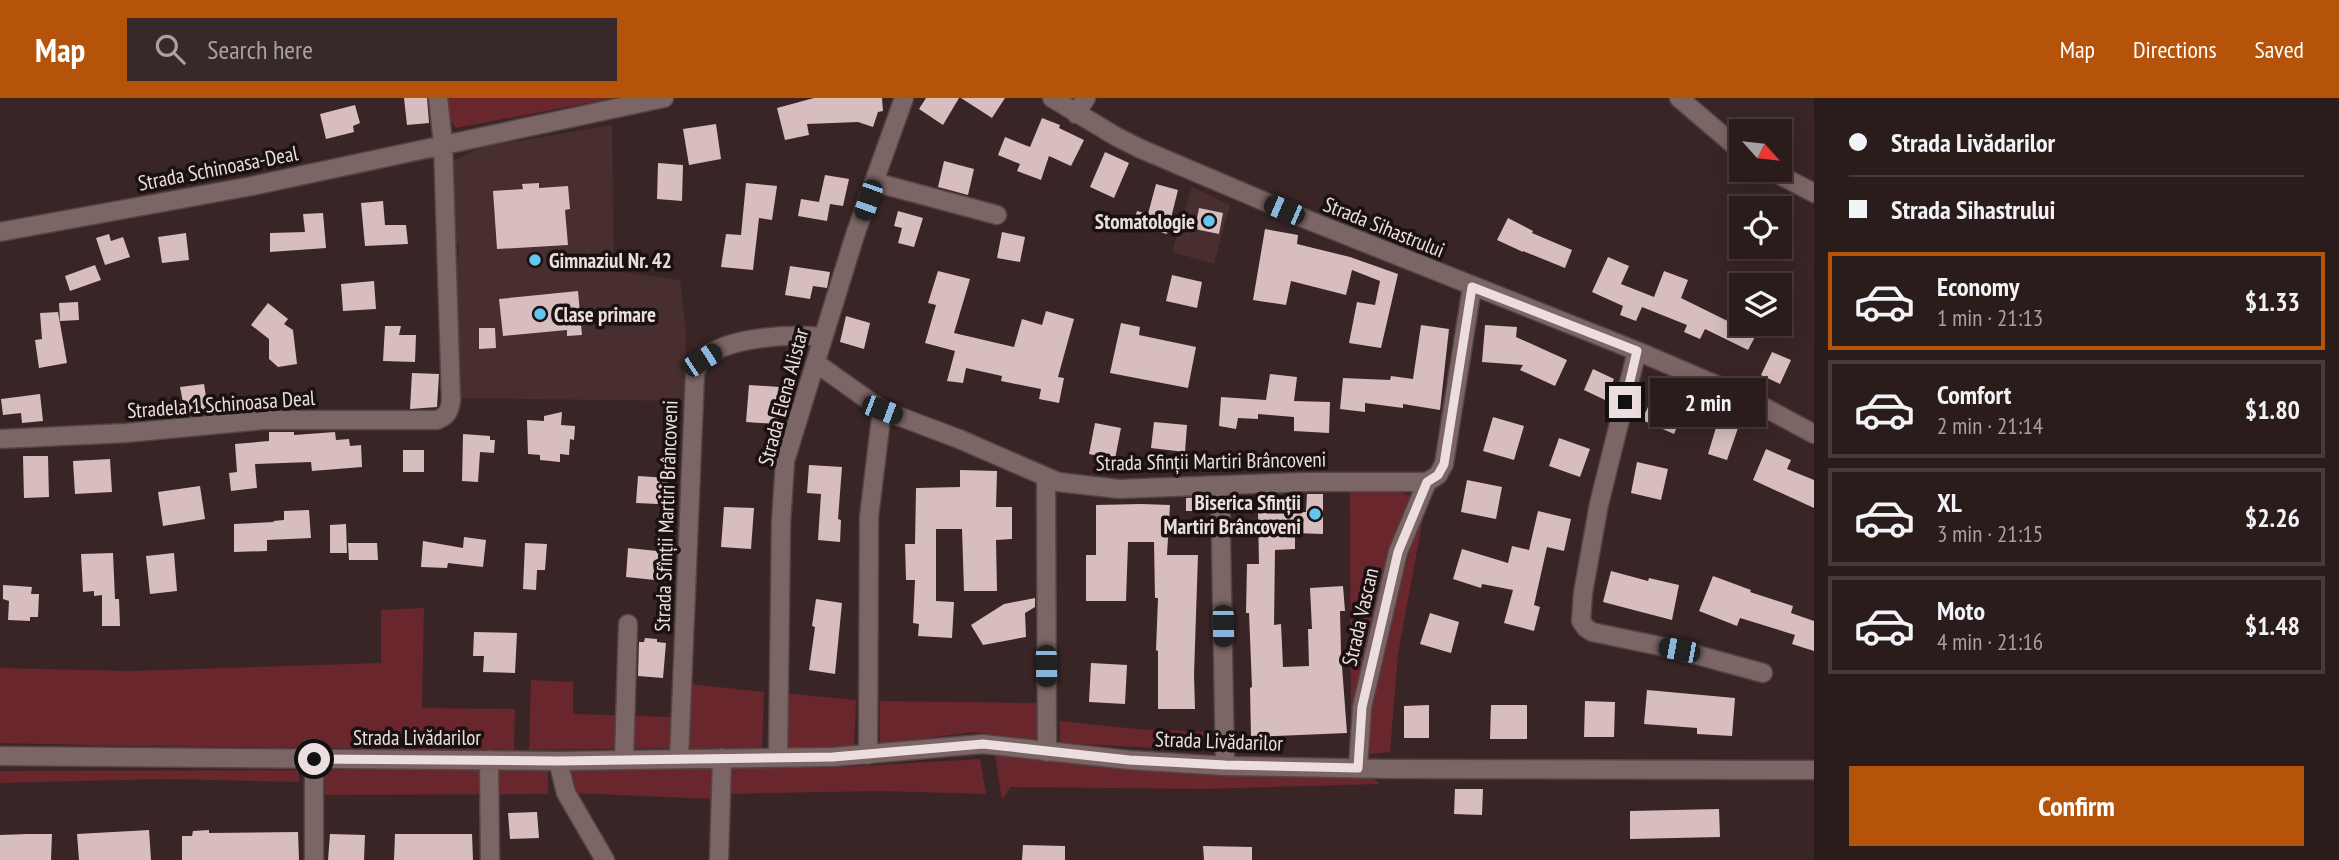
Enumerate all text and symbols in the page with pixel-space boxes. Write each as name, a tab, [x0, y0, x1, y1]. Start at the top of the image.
search box	[127, 18, 617, 81]
text: Map	[35, 28, 85, 71]
icon: search	[151, 30, 189, 68]
text: Search here	[207, 33, 313, 66]
text: Map	[2060, 34, 2095, 65]
text: Directions	[2133, 34, 2217, 65]
text: Saved	[2255, 34, 2304, 65]
north arrow	[1729, 119, 1792, 182]
map controls	[1729, 119, 1792, 336]
text: Strada Livădarilor	[1891, 126, 2055, 159]
street label: Strada Schinoasa-Deal	[136, 139, 300, 197]
car	[852, 177, 885, 223]
street label: Strada Sihastrului	[1319, 190, 1449, 264]
car	[1261, 192, 1308, 228]
text: Strada Sihastrului	[1891, 193, 2055, 226]
button: locate	[1729, 196, 1792, 259]
place label: Stomatologie	[1095, 208, 1195, 235]
marker: Stomatologie	[1201, 213, 1217, 229]
place label: Gimnaziul Nr. 42	[549, 247, 672, 274]
marker: Gimnaziul Nr. 42	[527, 252, 543, 268]
icon: car	[1853, 270, 1916, 333]
text: Economy	[1937, 270, 2019, 303]
button: layers	[1729, 273, 1792, 336]
text: $1.33	[2245, 285, 2300, 318]
place label: Clase primare	[554, 301, 656, 328]
text: 1 min · 21:13	[1937, 303, 2043, 332]
marker: Clase primare	[532, 306, 548, 322]
street label: Strada Elena Alistar	[752, 325, 814, 469]
car	[679, 340, 726, 380]
callout: 2 min	[1650, 378, 1765, 426]
icon: car	[1853, 378, 1916, 441]
text: Comfort	[1937, 378, 2011, 411]
street label: Stradela 1 Schinoasa Deal	[126, 384, 316, 424]
route end	[1609, 386, 1641, 418]
text: 2 min	[1685, 388, 1731, 417]
car	[859, 393, 906, 427]
text: $1.80	[2245, 393, 2300, 426]
street label: Strada Sfînții Martiri Brâncoveni	[648, 400, 684, 632]
text: 2 min · 21:14	[1937, 411, 2043, 440]
street label: Strada Sfinții Martiri Brâncoveni	[1096, 445, 1326, 477]
icon: car	[1853, 486, 1916, 549]
text: XL	[1937, 486, 1962, 519]
place label: Biserica Sfinții Martiri Brâncoveni	[1164, 489, 1301, 540]
text: $2.26	[2245, 501, 2300, 534]
marker: Biserica Sfinții Martiri Brâncoveni	[1307, 506, 1323, 522]
text: 3 min · 21:15	[1937, 519, 2043, 548]
street label: Strada Vascan	[1336, 565, 1384, 669]
icon: car	[1853, 594, 1916, 657]
text: Moto	[1937, 594, 1985, 627]
car	[1213, 605, 1234, 647]
text: $1.48	[2245, 609, 2300, 642]
text: 4 min · 21:16	[1937, 627, 2043, 656]
car	[1657, 636, 1702, 664]
car	[1036, 645, 1057, 687]
street label: Strada Livădarilor	[353, 724, 481, 751]
street label: Strada Livădarilor	[1154, 725, 1284, 757]
route start	[298, 743, 330, 775]
button: Confirm	[1849, 766, 2304, 846]

